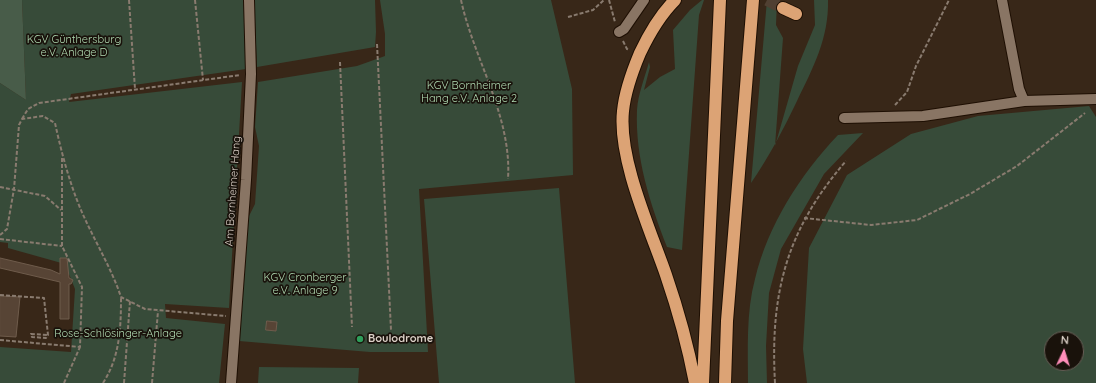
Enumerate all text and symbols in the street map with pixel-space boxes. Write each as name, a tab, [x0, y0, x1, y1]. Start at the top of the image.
park label: KGV Günthersburg e.V. Anlage D	[27, 33, 121, 59]
park label: KGV Bornheimer Hang e.V. Anlage 2	[421, 79, 517, 105]
street label: Am Bornheimer Hang	[223, 135, 243, 247]
park label: KGV Cronberger e.V. Anlage 9	[263, 271, 347, 297]
park label: Rose-Schlösinger-Anlage	[54, 327, 182, 341]
north arrow	[1044, 331, 1084, 371]
place label: Boulodrome	[368, 332, 433, 346]
text: N	[1060, 333, 1069, 347]
marker: Boulodrome	[355, 334, 365, 344]

